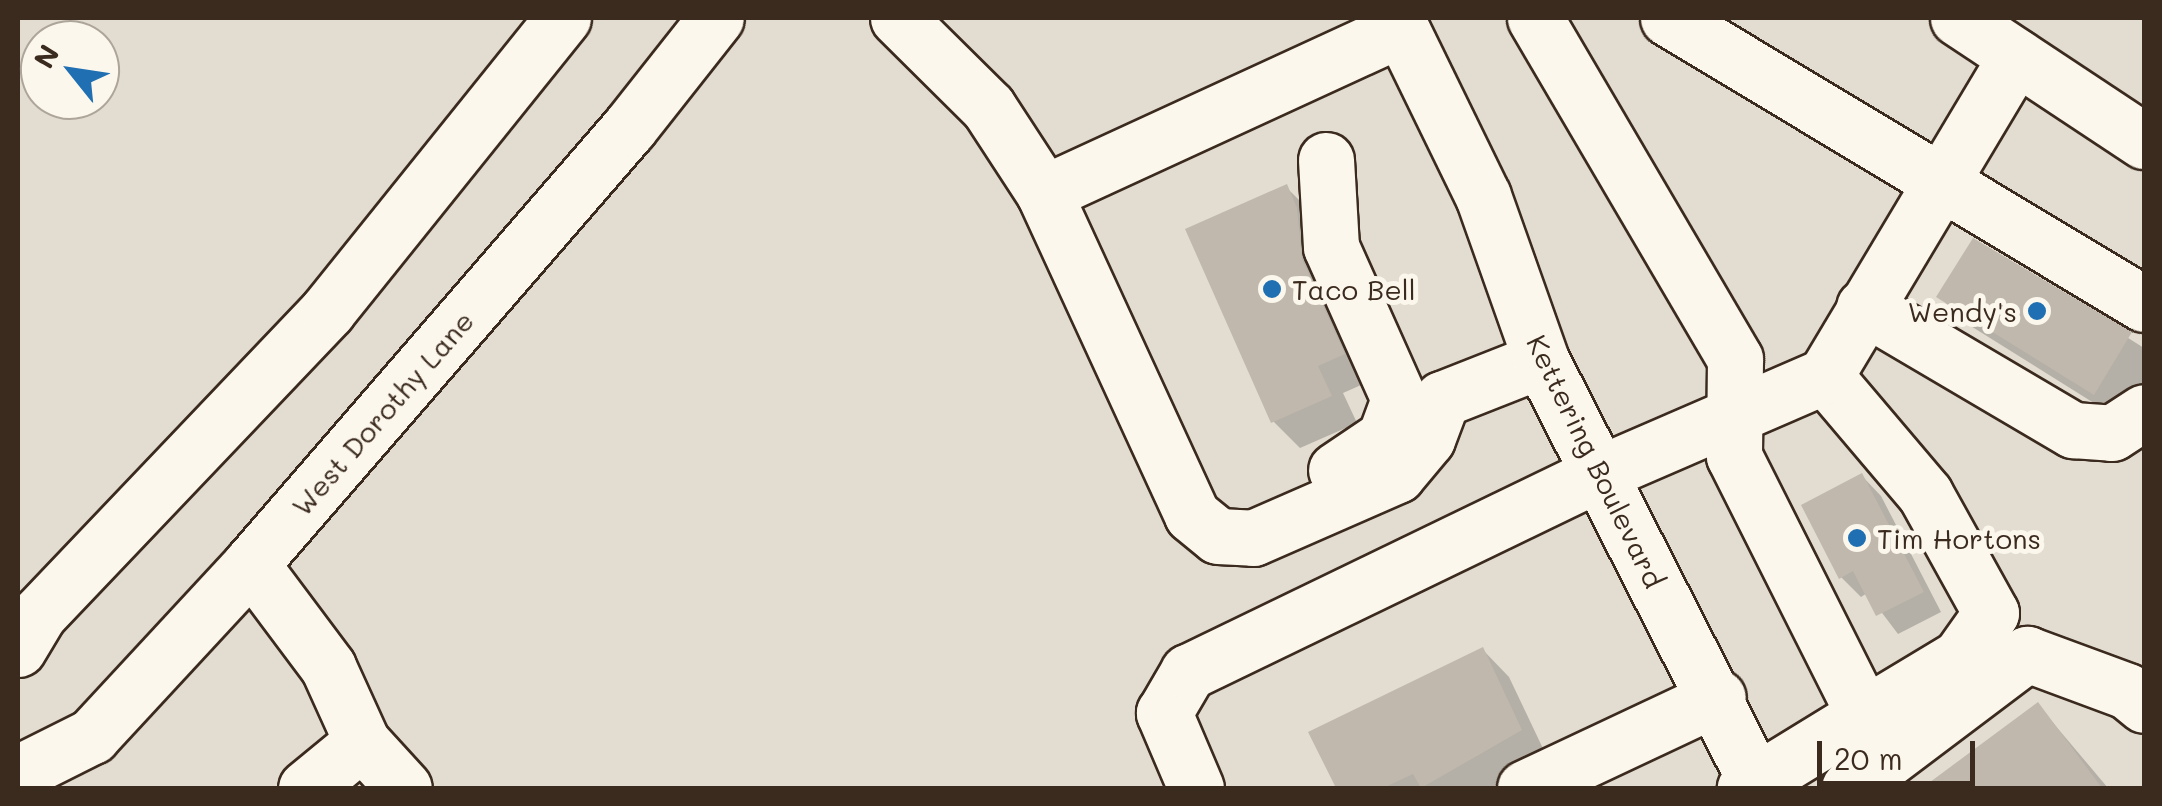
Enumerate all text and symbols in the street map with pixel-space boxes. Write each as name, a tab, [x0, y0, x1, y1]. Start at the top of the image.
north arrow	[20, 20, 120, 120]
text: N	[25, 38, 67, 74]
place label: Taco Bell	[1292, 272, 1416, 306]
marker: Taco Bell	[1261, 278, 1283, 300]
place label: Wendy's	[1907, 294, 2017, 328]
marker: Wendy's	[2026, 300, 2048, 322]
street label: West Dorothy Lane	[284, 304, 480, 522]
street label: Kettering Boulevard	[1520, 329, 1672, 593]
place label: Tim Hortons	[1877, 521, 2041, 555]
marker: Tim Hortons	[1846, 527, 1868, 549]
scale bar	[1822, 721, 1980, 783]
text: 20 m	[1834, 738, 1903, 778]

